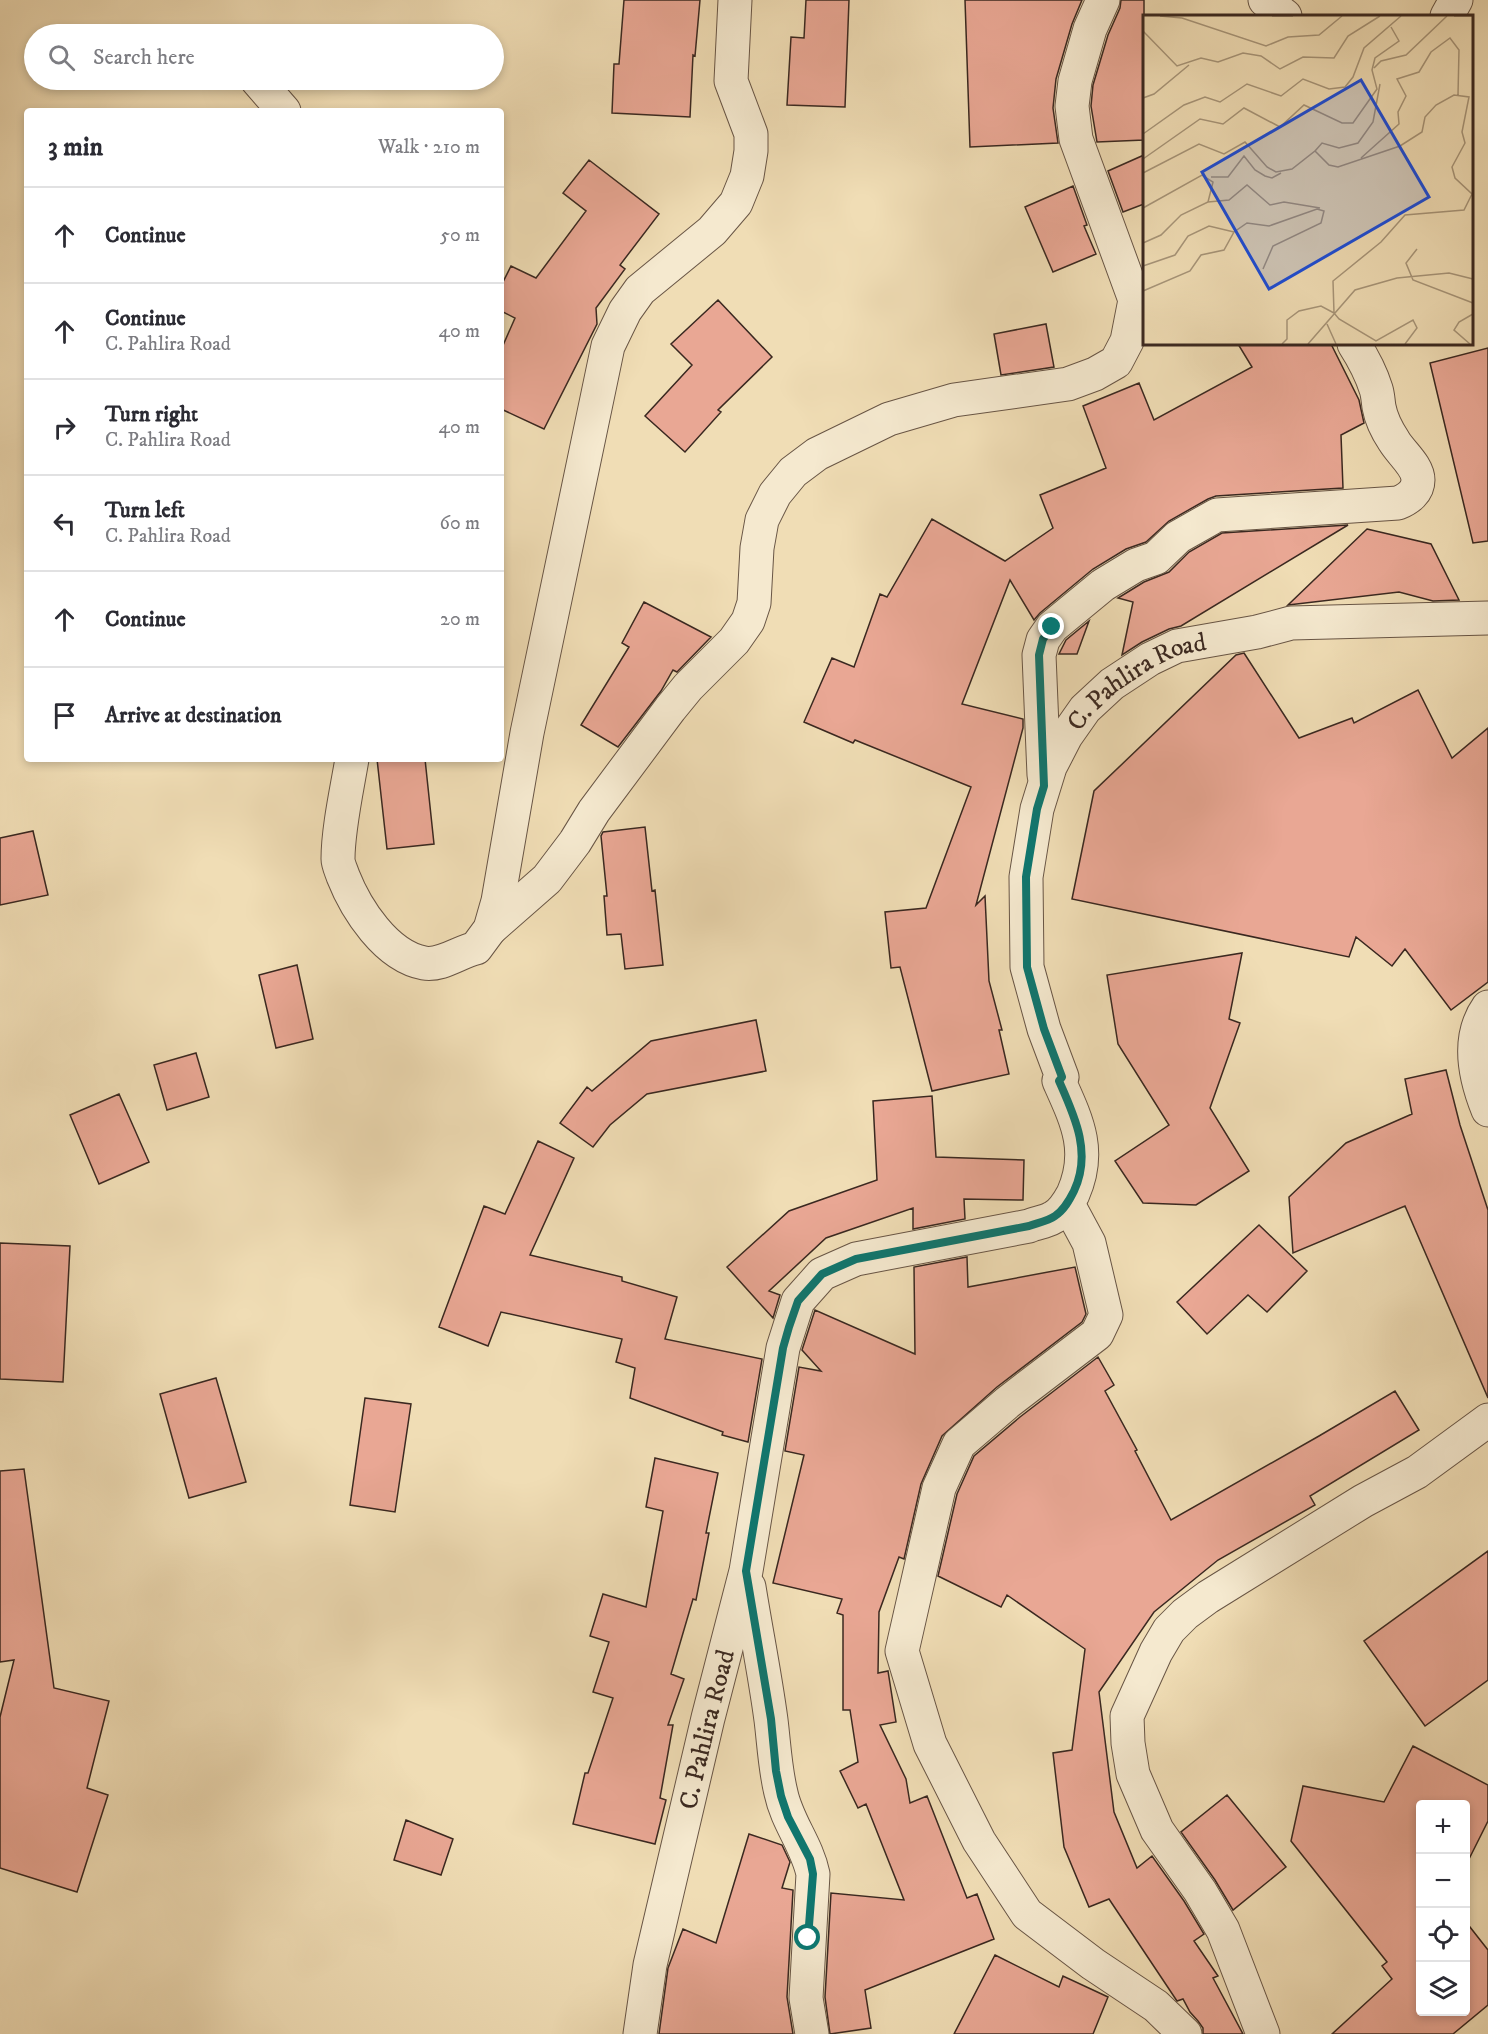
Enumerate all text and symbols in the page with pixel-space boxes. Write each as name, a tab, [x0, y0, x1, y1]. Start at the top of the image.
inset map	[1143, 15, 1473, 345]
search box	[24, 24, 504, 90]
icon: search	[45, 41, 78, 74]
text: Search here	[93, 44, 195, 71]
text: 3 min	[48, 131, 103, 164]
text: Walk · 210 m	[378, 135, 480, 160]
icon: ahead	[48, 219, 81, 252]
text: Continue	[105, 222, 186, 249]
text: 50 m	[440, 223, 480, 248]
text: Continue	[105, 305, 186, 332]
icon: ahead	[48, 315, 81, 348]
text: 40 m	[438, 319, 480, 344]
text: C. Pahlira Road	[105, 332, 231, 357]
text: Turn right	[105, 401, 198, 428]
icon: right	[48, 411, 81, 444]
text: 40 m	[438, 415, 480, 440]
text: C. Pahlira Road	[105, 428, 231, 453]
text: Turn left	[105, 497, 185, 524]
icon: left	[48, 507, 81, 540]
text: 60 m	[440, 511, 480, 536]
text: C. Pahlira Road	[105, 524, 231, 549]
icon: ahead	[48, 603, 81, 636]
text: Continue	[105, 606, 186, 633]
text: 20 m	[440, 607, 480, 632]
route end	[1038, 613, 1064, 639]
street label: C. Pahlira Road	[1060, 626, 1209, 737]
icon: arrive	[48, 699, 81, 732]
text: Arrive at destination	[105, 702, 282, 729]
street label: C. Pahlira Road	[672, 1646, 743, 1813]
map controls	[1416, 1800, 1470, 2016]
button: +	[1416, 1800, 1470, 1854]
button: −	[1416, 1854, 1470, 1908]
button: locate	[1416, 1908, 1470, 1962]
route start	[794, 1924, 820, 1950]
button: layers	[1416, 1962, 1470, 2016]

